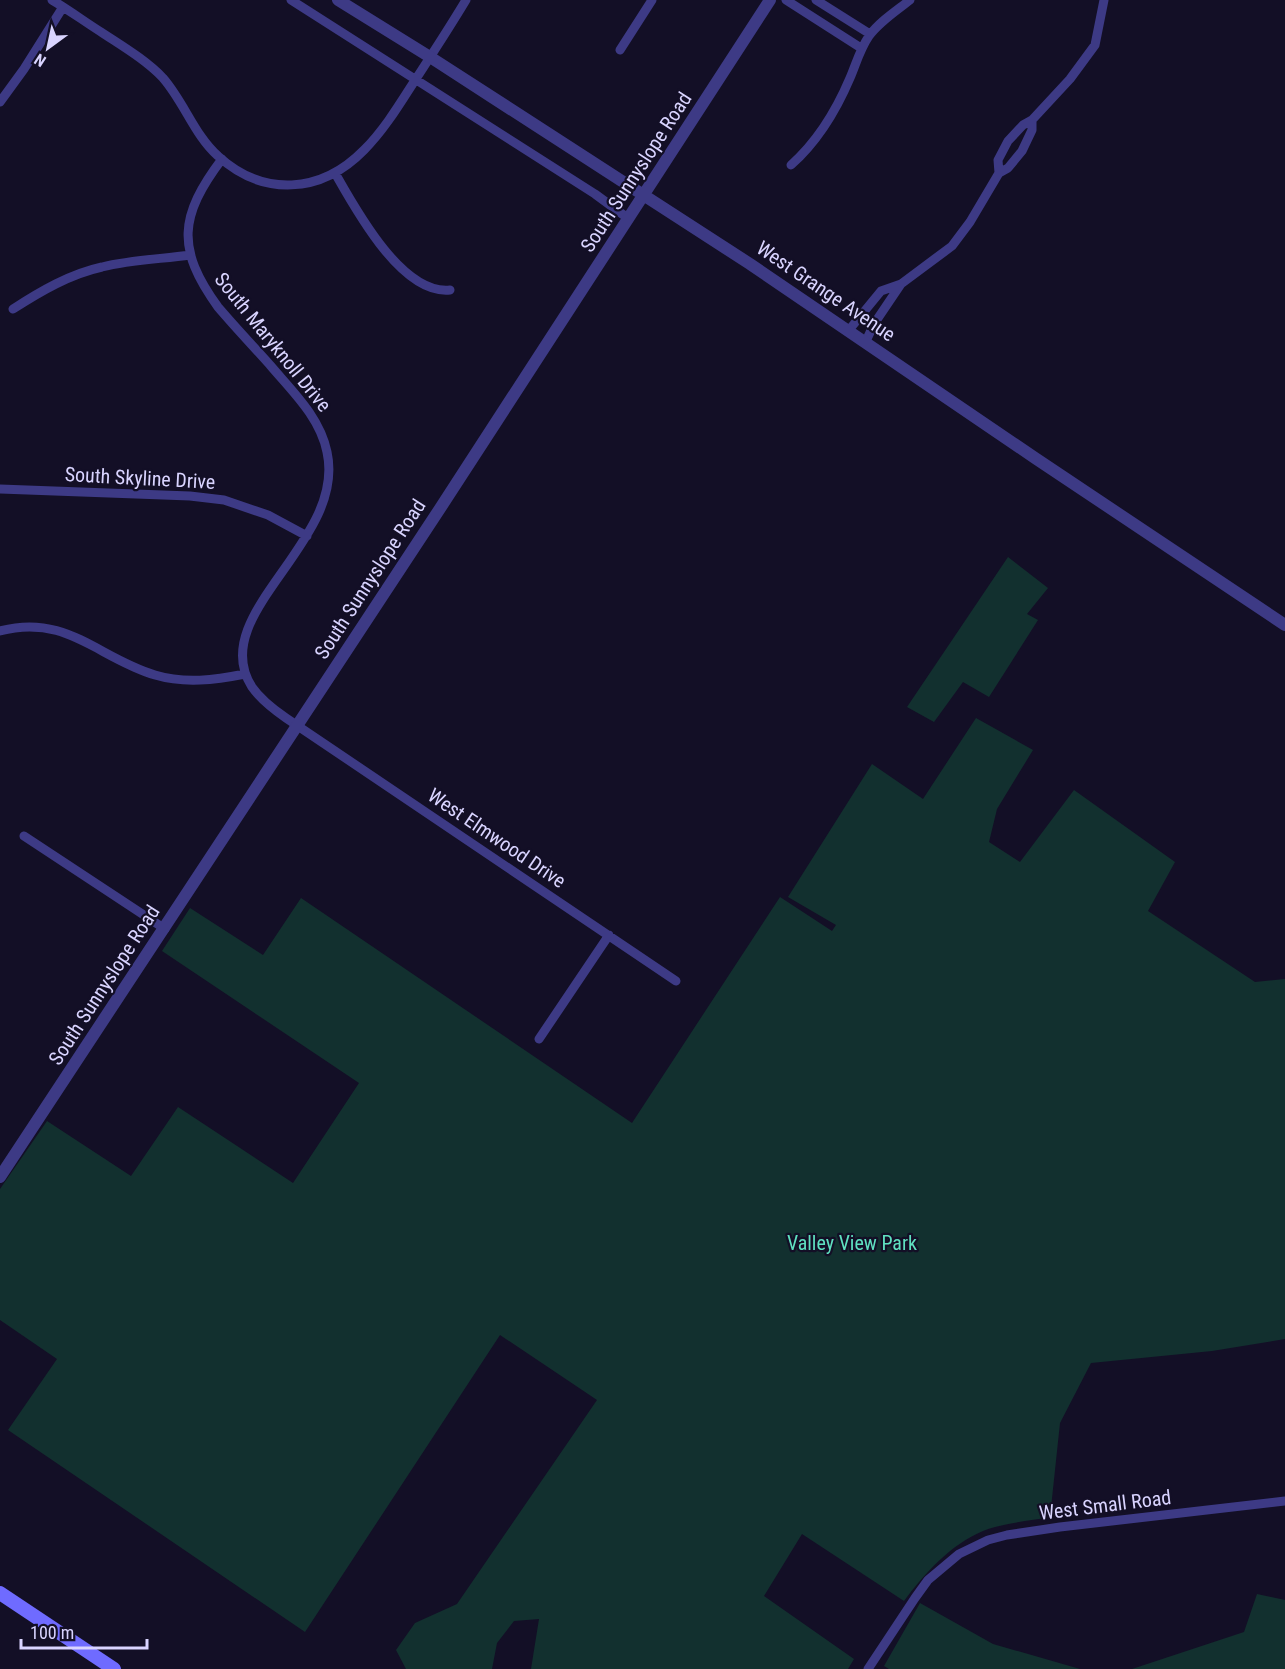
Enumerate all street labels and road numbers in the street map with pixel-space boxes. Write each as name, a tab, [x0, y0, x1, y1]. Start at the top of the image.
street label: South Sunnyslope Road	[575, 88, 697, 256]
street label: West Grange Avenue	[752, 236, 900, 346]
street label: South Maryknoll Drive	[210, 268, 336, 416]
street label: South Skyline Drive	[64, 462, 216, 494]
street label: South Sunnyslope Road	[309, 495, 431, 663]
street label: West Elmwood Drive	[424, 783, 570, 893]
street label: South Sunnyslope Road	[43, 901, 165, 1069]
street label: West Small Road	[1038, 1485, 1172, 1525]

